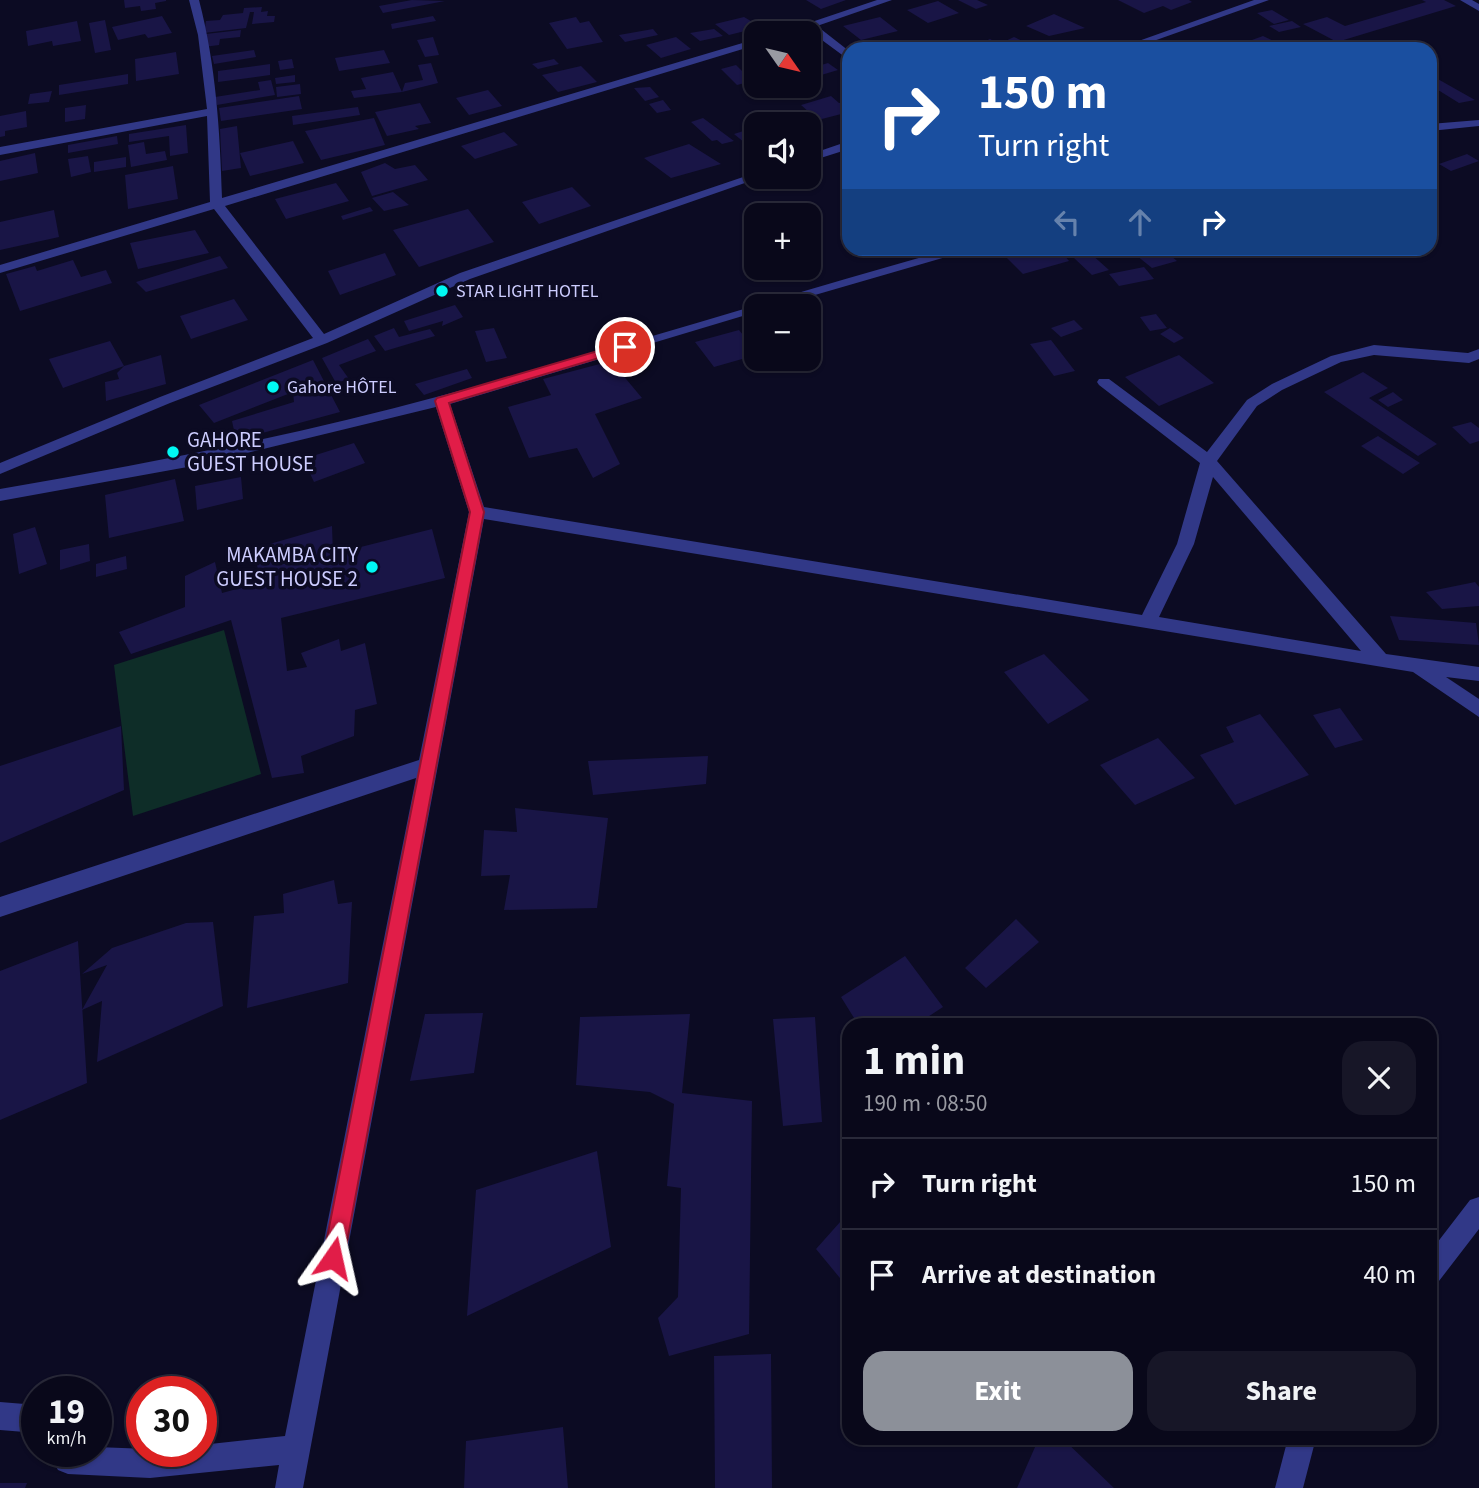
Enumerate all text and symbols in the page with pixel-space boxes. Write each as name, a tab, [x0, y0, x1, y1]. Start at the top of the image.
north arrow	[744, 21, 821, 98]
map controls	[744, 21, 821, 371]
text: 150 m	[978, 58, 1107, 128]
icon: right	[863, 70, 954, 161]
button: sound	[744, 112, 821, 189]
text: Turn right	[978, 123, 1109, 169]
button: +	[744, 203, 821, 280]
icon: left	[1048, 203, 1086, 241]
icon: ahead	[1121, 203, 1159, 241]
icon: right	[1194, 203, 1232, 241]
place label: STAR LIGHT HOTEL	[456, 279, 599, 304]
marker: STAR LIGHT HOTEL	[434, 283, 450, 299]
button: −	[744, 294, 821, 371]
pin	[595, 317, 655, 377]
icon: arrive	[606, 328, 644, 366]
place label: Gahore HÔTEL	[287, 375, 397, 400]
marker: Gahore HÔTEL	[265, 379, 281, 395]
place label: GAHORE GUEST HOUSE	[187, 425, 314, 479]
marker: GAHORE GUEST HOUSE	[165, 444, 181, 460]
place label: MAKAMBA CITY GUEST HOUSE 2	[216, 540, 359, 594]
marker: MAKAMBA CITY GUEST HOUSE 2	[364, 559, 380, 575]
text: 1 min	[863, 1031, 965, 1091]
button: close	[1342, 1041, 1416, 1115]
text: 190 m · 08:50	[863, 1087, 987, 1120]
icon: right	[863, 1165, 901, 1203]
text: Turn right	[922, 1165, 1037, 1202]
text: 150 m	[1350, 1165, 1416, 1202]
position arrow	[296, 1221, 370, 1295]
icon: arrive	[863, 1256, 901, 1294]
text: Arrive at destination	[922, 1256, 1156, 1293]
text: 40 m	[1363, 1256, 1416, 1293]
button: Exit	[863, 1351, 1133, 1431]
button: Share	[1147, 1351, 1416, 1431]
speed limit sign: 30	[126, 1376, 217, 1467]
text: 19	[48, 1387, 85, 1437]
text: km/h	[47, 1426, 86, 1451]

